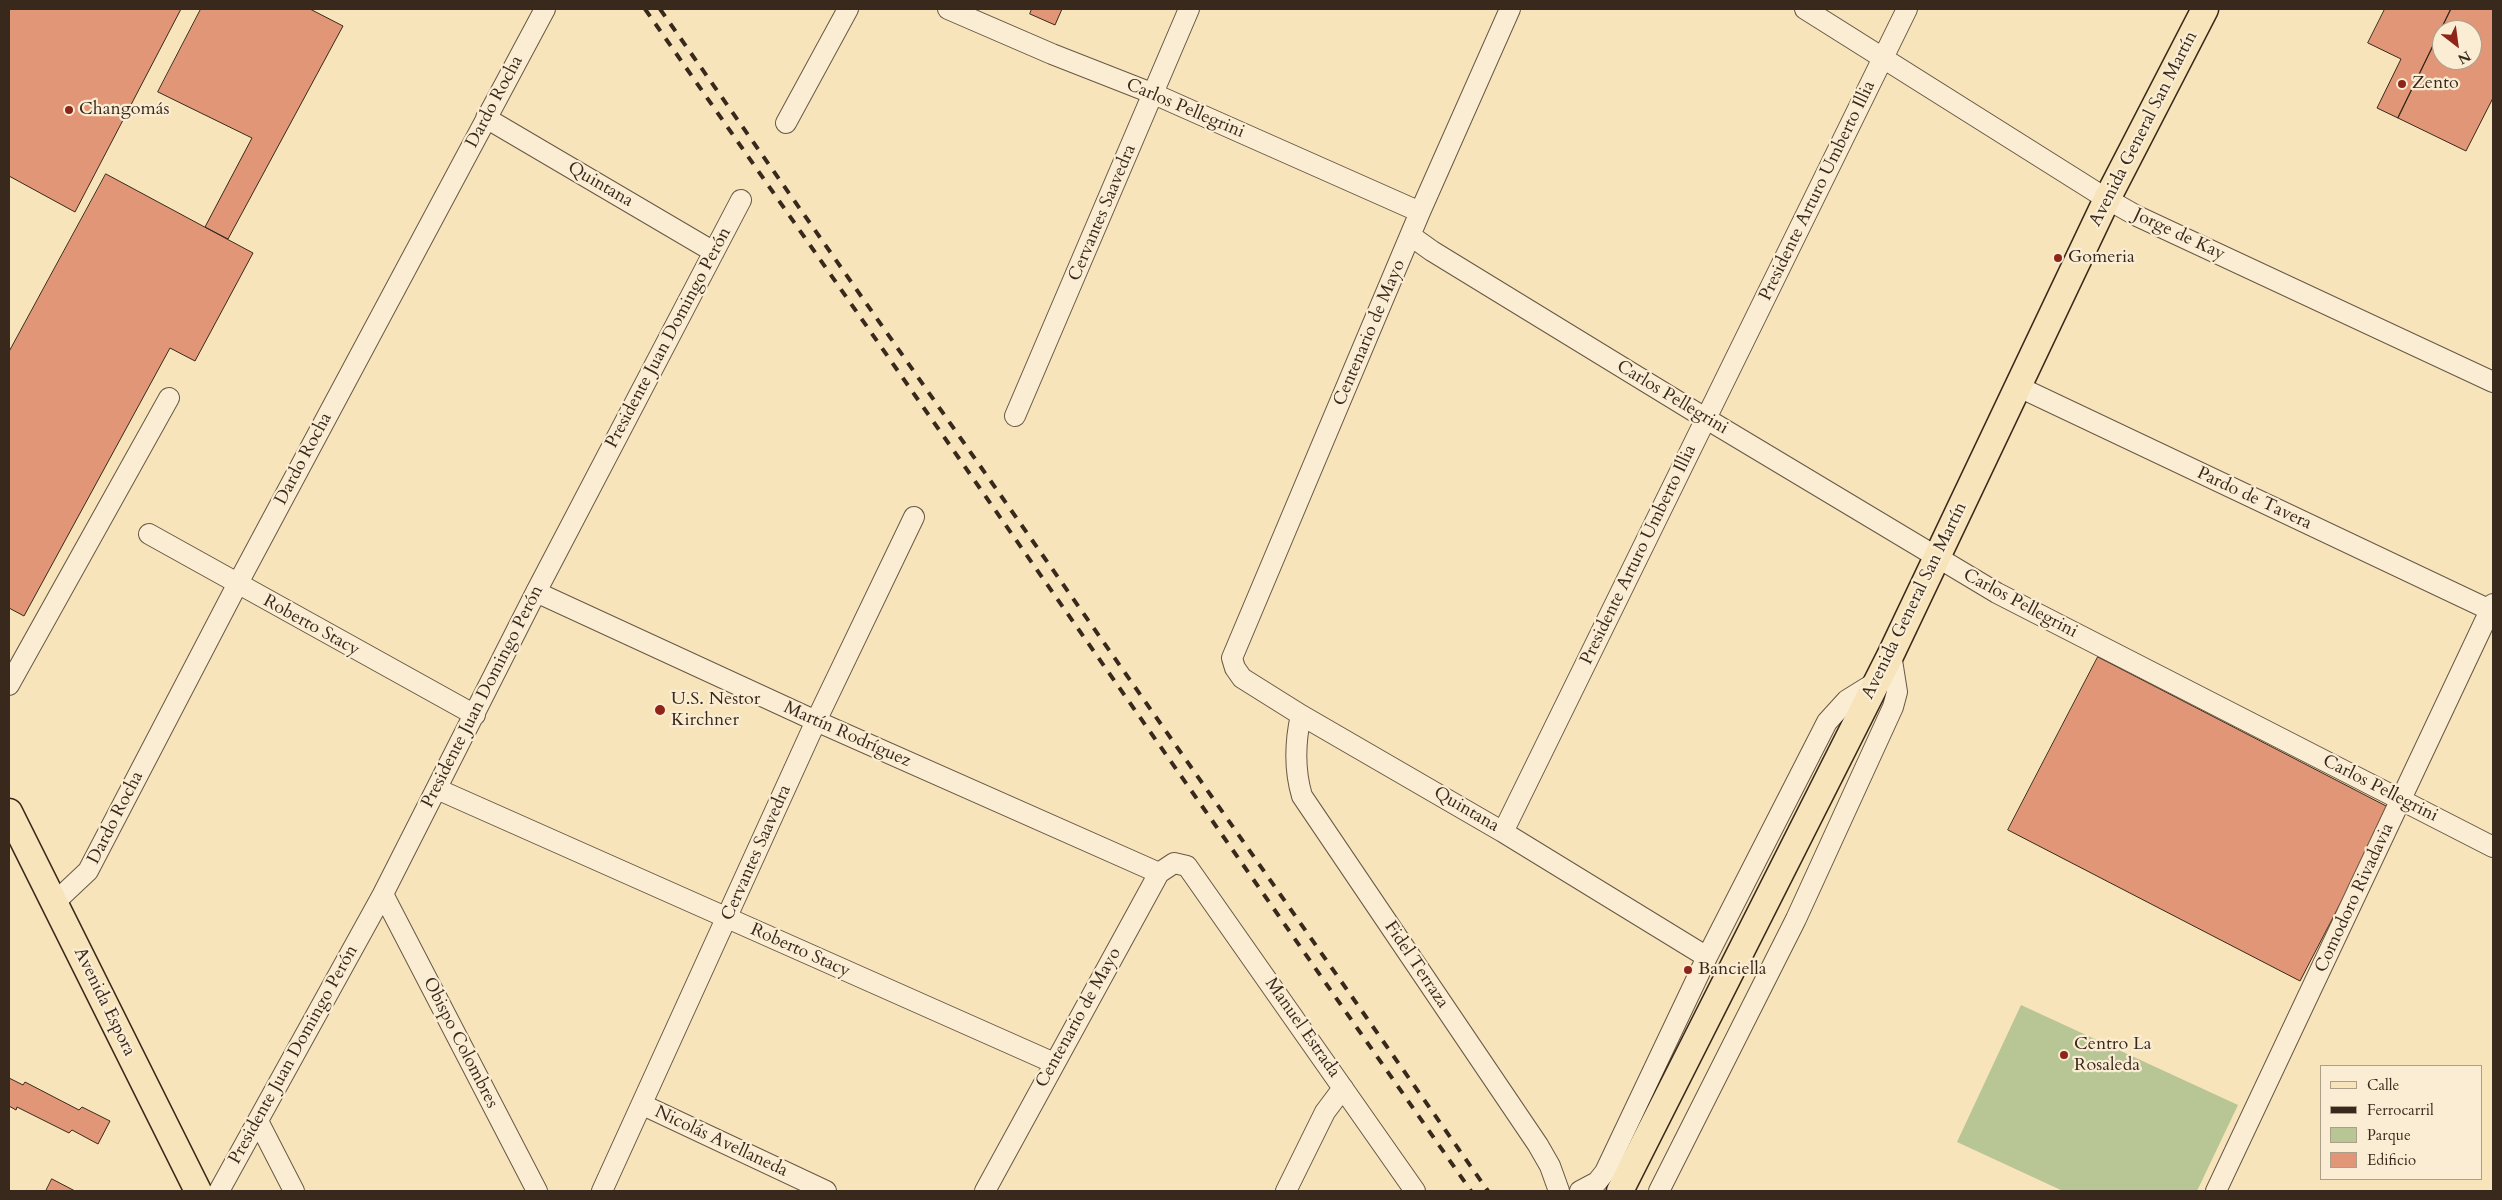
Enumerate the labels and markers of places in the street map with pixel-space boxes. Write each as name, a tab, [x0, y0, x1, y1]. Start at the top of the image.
place label: Zento	[2412, 73, 2459, 95]
marker: Zento	[2396, 78, 2408, 90]
place label: Changomás	[79, 99, 169, 121]
marker: Changomás	[63, 104, 75, 116]
place label: Gomeria	[2068, 247, 2135, 269]
marker: Gomeria	[2052, 252, 2064, 264]
place label: U.S. Nestor Kirchner	[671, 689, 760, 732]
marker: U.S. Nestor Kirchner	[653, 703, 667, 717]
place label: Banciella	[1698, 959, 1767, 981]
marker: Banciella	[1682, 964, 1694, 976]
place label: Centro La Rosaleda	[2074, 1034, 2152, 1076]
marker: Centro La Rosaleda	[2058, 1049, 2070, 1061]

